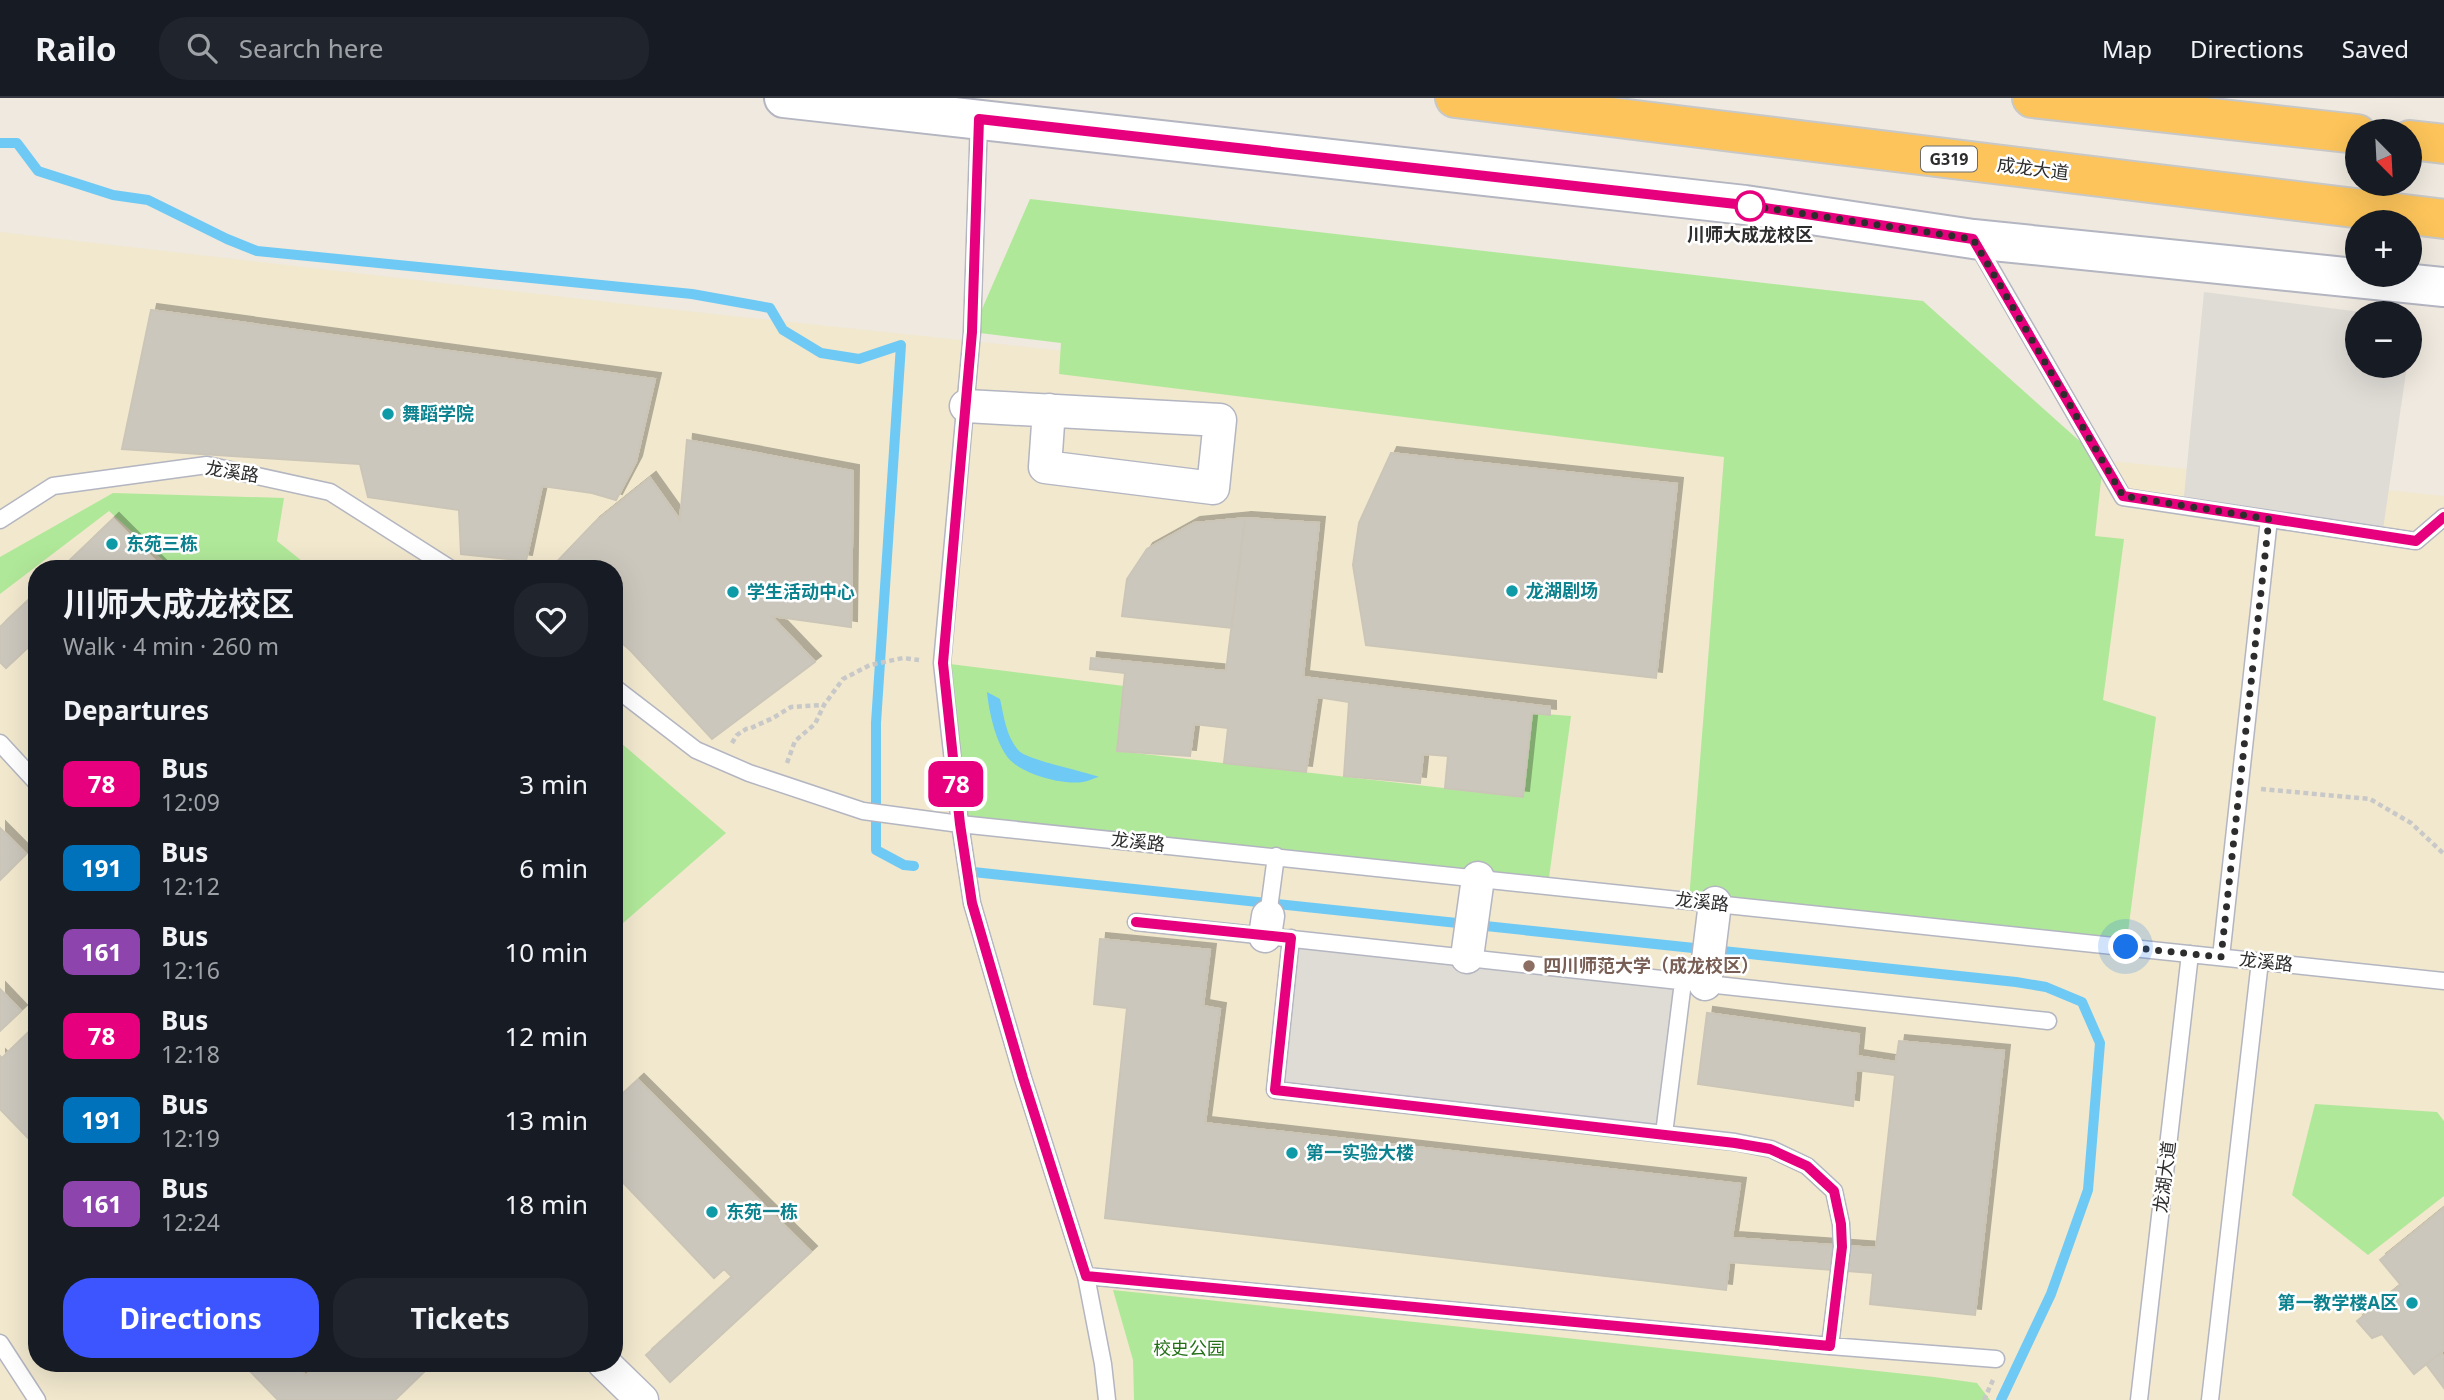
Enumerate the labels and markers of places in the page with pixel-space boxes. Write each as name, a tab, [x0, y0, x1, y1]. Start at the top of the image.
marker: 川师大成龙校区	[1735, 191, 1765, 221]
place label: 川师大成龙校区	[1687, 222, 1813, 246]
place label: 舞蹈学院	[402, 401, 474, 425]
marker: 舞蹈学院	[380, 406, 396, 422]
place label: 东苑三栋	[126, 531, 198, 555]
marker: 东苑三栋	[104, 536, 120, 552]
place label: 龙湖剧场	[1526, 578, 1598, 602]
place label: 学生活动中心	[747, 579, 855, 603]
marker: 龙湖剧场	[1504, 583, 1520, 599]
marker: 学生活动中心	[725, 584, 741, 600]
place label: 四川师范大学（成龙校区）	[1543, 953, 1759, 977]
marker: 四川师范大学（成龙校区）	[1521, 958, 1537, 974]
place label: 第一实验大楼	[1306, 1140, 1414, 1164]
marker: 第一实验大楼	[1284, 1145, 1300, 1161]
place label: 东苑一栋	[726, 1199, 798, 1223]
marker: 东苑一栋	[704, 1204, 720, 1220]
place label: 第一教学楼A区	[2278, 1290, 2398, 1314]
marker: 第一教学楼A区	[2404, 1295, 2420, 1311]

